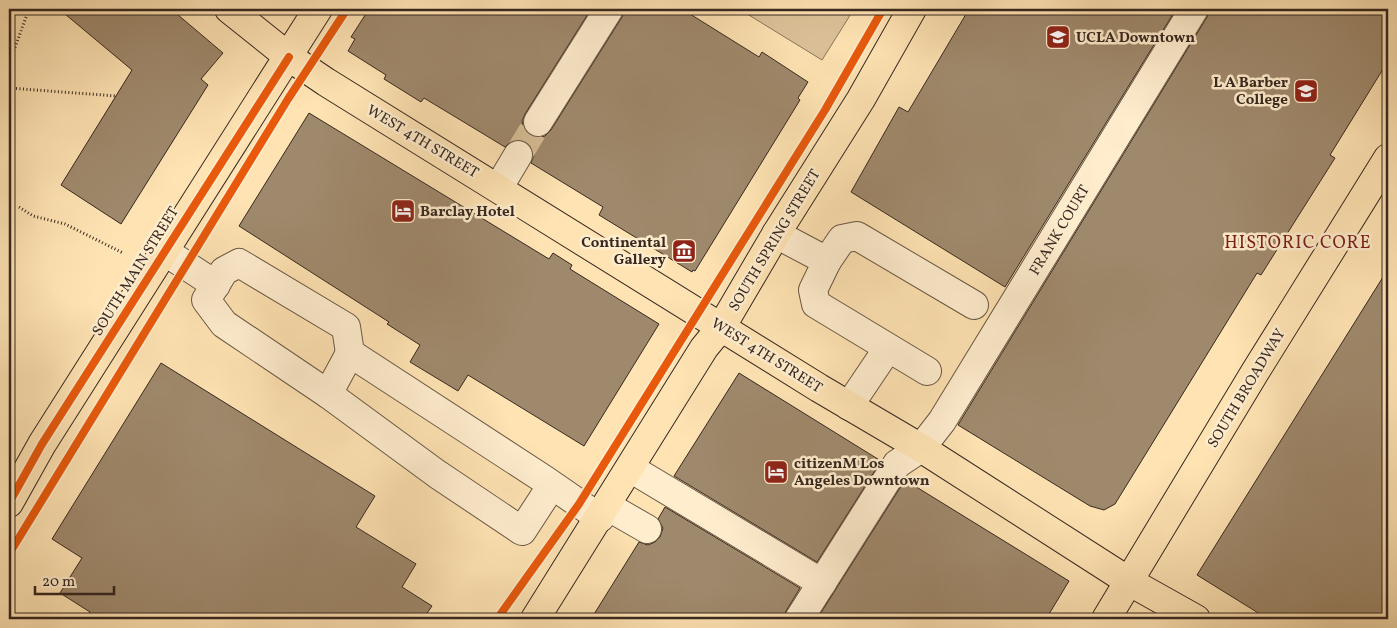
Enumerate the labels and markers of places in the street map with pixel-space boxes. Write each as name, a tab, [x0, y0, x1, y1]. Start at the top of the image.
school or university icon: UCLA Downtown	[1045, 24, 1071, 50]
place label: UCLA Downtown	[1076, 28, 1195, 49]
place label: L A Barber College	[1213, 73, 1288, 111]
school or university icon: L A Barber College	[1293, 78, 1319, 104]
hotel icon: Barclay Hotel	[390, 198, 416, 224]
place label: Barclay Hotel	[420, 202, 515, 223]
place label: Continental Gallery	[581, 233, 667, 271]
museum icon: Continental Gallery	[671, 238, 697, 264]
place label: citizenM Los Angeles Downtown	[794, 454, 930, 492]
hotel icon: citizenM Los Angeles Downtown	[763, 459, 789, 485]

